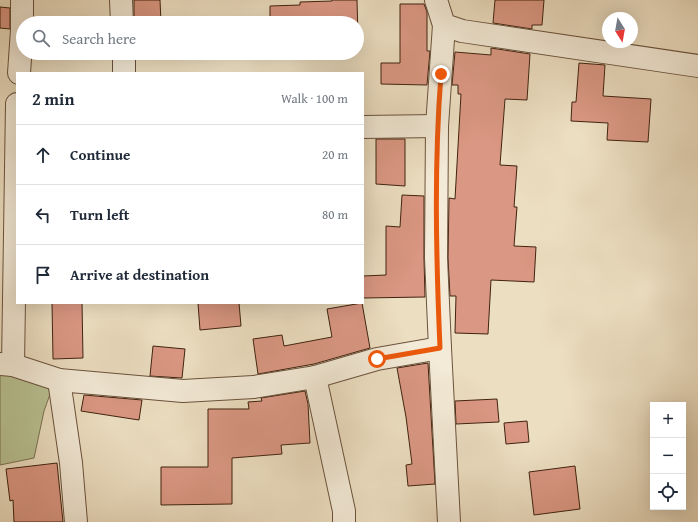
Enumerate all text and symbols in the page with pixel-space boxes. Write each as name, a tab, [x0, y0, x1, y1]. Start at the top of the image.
north arrow	[602, 12, 638, 48]
search box	[16, 16, 364, 60]
icon: search	[30, 27, 52, 49]
text: Search here	[62, 28, 136, 49]
route end	[432, 65, 450, 83]
text: 2 min	[32, 86, 74, 111]
text: Walk · 100 m	[281, 89, 348, 108]
icon: ahead	[32, 144, 54, 166]
text: Continue	[70, 144, 131, 165]
text: 20 m	[322, 145, 348, 164]
icon: left	[32, 204, 54, 226]
text: Turn left	[70, 204, 129, 225]
text: 80 m	[322, 205, 348, 224]
icon: arrive	[32, 264, 54, 286]
text: Arrive at destination	[70, 264, 209, 285]
route start	[368, 350, 386, 368]
map controls	[650, 402, 686, 510]
button: +	[650, 402, 686, 438]
button: −	[650, 438, 686, 474]
button: locate	[650, 474, 686, 510]

